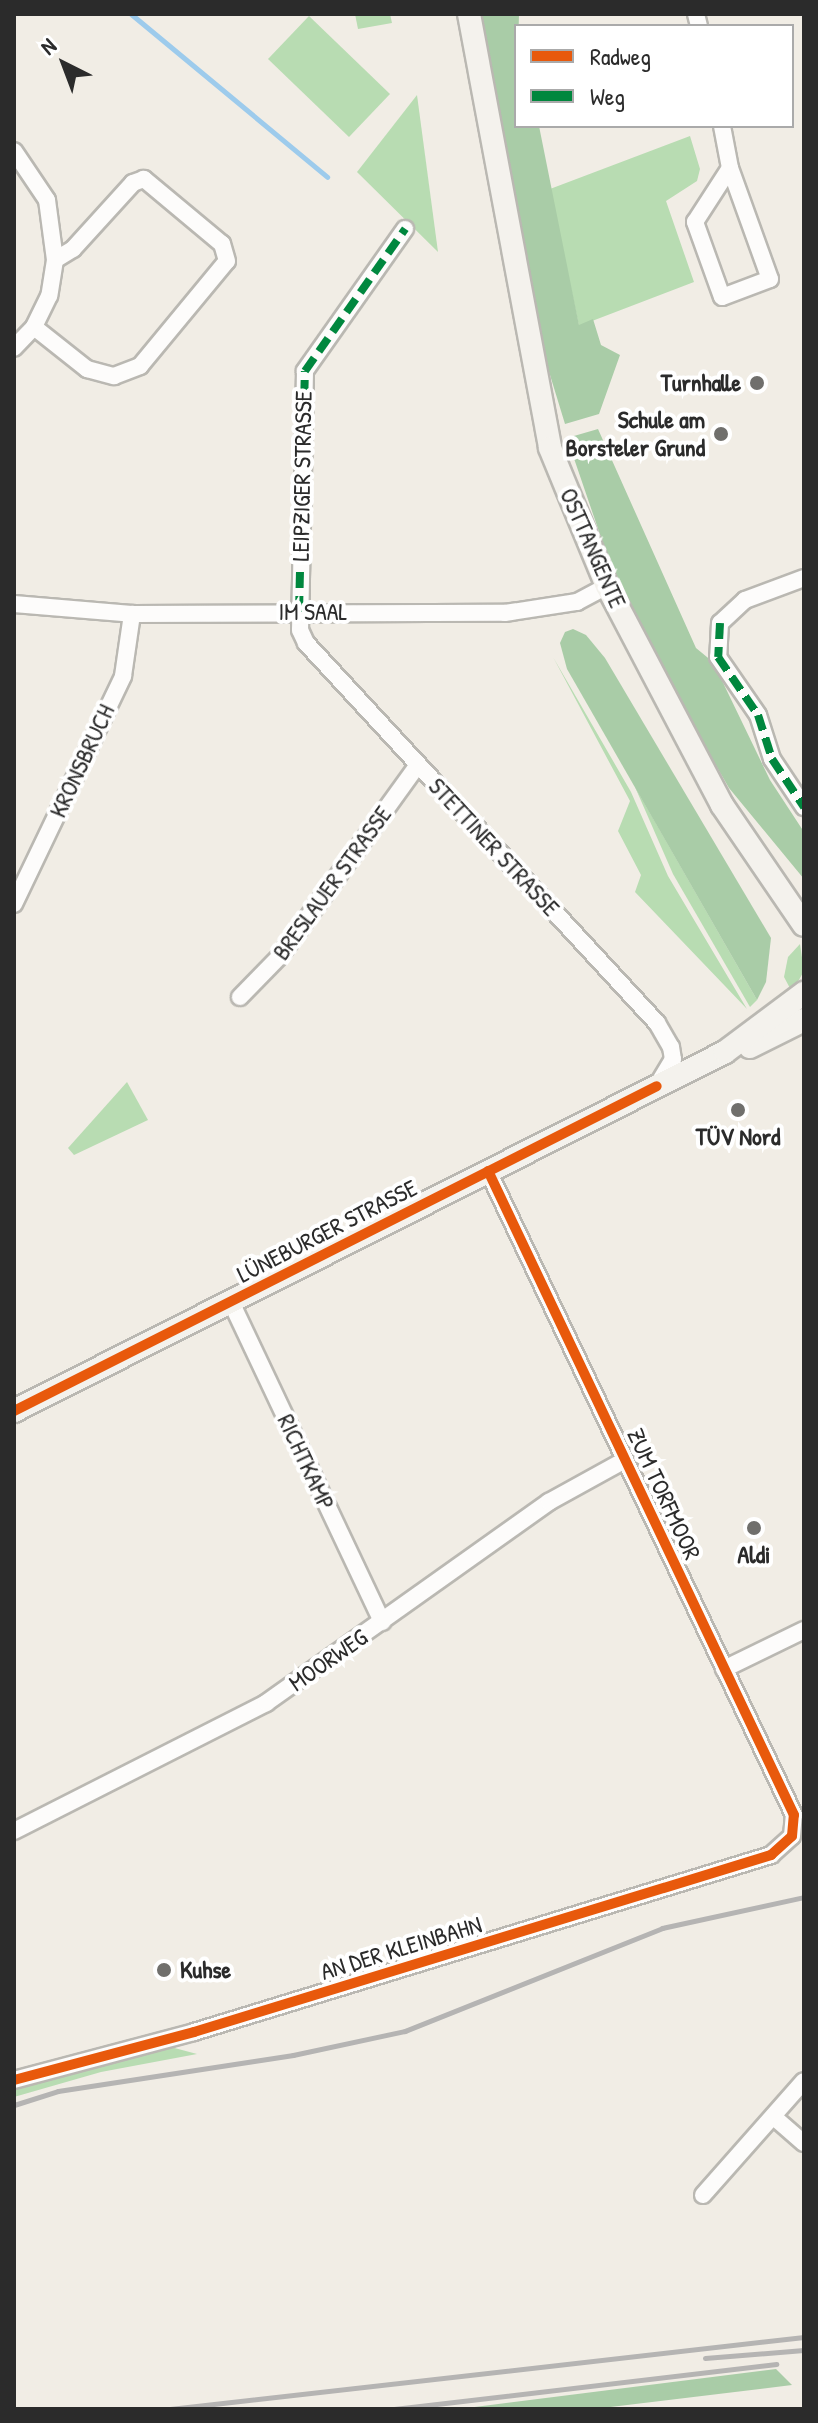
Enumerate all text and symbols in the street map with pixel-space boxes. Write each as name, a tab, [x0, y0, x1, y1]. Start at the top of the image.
north arrow	[24, 24, 104, 104]
legend	[514, 24, 794, 128]
text: N	[34, 31, 62, 61]
text: Radweg	[590, 40, 651, 72]
text: Weg	[590, 80, 625, 112]
place label: Turnhalle	[661, 369, 741, 397]
marker: Turnhalle	[748, 374, 766, 392]
street label: LEIPZIGER STRASSE	[286, 390, 318, 562]
place label: Schule am Borsteler Grund	[566, 406, 705, 462]
marker: Schule am Borsteler Grund	[712, 425, 730, 443]
street label: OSTTANGENTE	[554, 484, 632, 612]
street label: IM SAAL	[279, 598, 347, 626]
street label: KRONSBRUCH	[43, 700, 121, 822]
street label: STETTINER STRASSE	[423, 772, 565, 922]
street label: BRESLAUER STRASSE	[267, 800, 397, 966]
marker: TÜV Nord	[729, 1101, 747, 1119]
place label: TÜV Nord	[696, 1123, 780, 1151]
street label: LÜNEBURGER STRASSE	[232, 1173, 422, 1289]
street label: RICHTKAMP	[271, 1410, 341, 1514]
street label: ZUM TORFMOOR	[621, 1424, 707, 1564]
marker: Aldi	[745, 1519, 763, 1537]
place label: Aldi	[738, 1541, 770, 1569]
street label: MOORWEG	[283, 1623, 373, 1697]
street label: AN DER KLEINBAHN	[317, 1910, 485, 1986]
place label: Kuhse	[180, 1956, 231, 1984]
marker: Kuhse	[155, 1961, 173, 1979]

